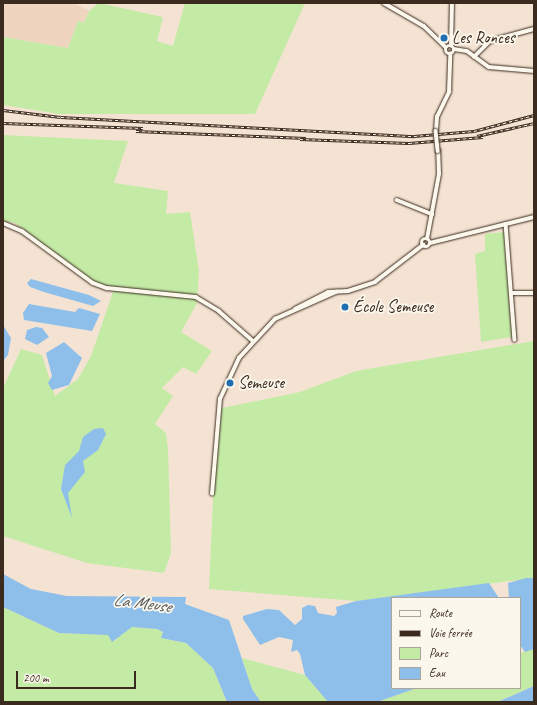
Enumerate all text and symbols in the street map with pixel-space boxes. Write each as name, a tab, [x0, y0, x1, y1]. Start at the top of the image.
place label: Les Ronces	[452, 28, 515, 48]
marker: Les Ronces	[439, 33, 449, 43]
place label: École Semeuse	[353, 297, 433, 317]
marker: École Semeuse	[340, 302, 350, 312]
place label: Semeuse	[238, 373, 284, 393]
marker: Semeuse	[225, 378, 235, 388]
water label: La Meuse	[112, 589, 172, 617]
legend	[391, 597, 521, 689]
text: Route	[429, 605, 452, 621]
text: Voie ferrée	[429, 625, 472, 641]
text: Parc	[429, 645, 448, 661]
scale bar	[18, 663, 138, 689]
text: Eau	[429, 665, 445, 681]
text: 200 m	[23, 670, 49, 686]

